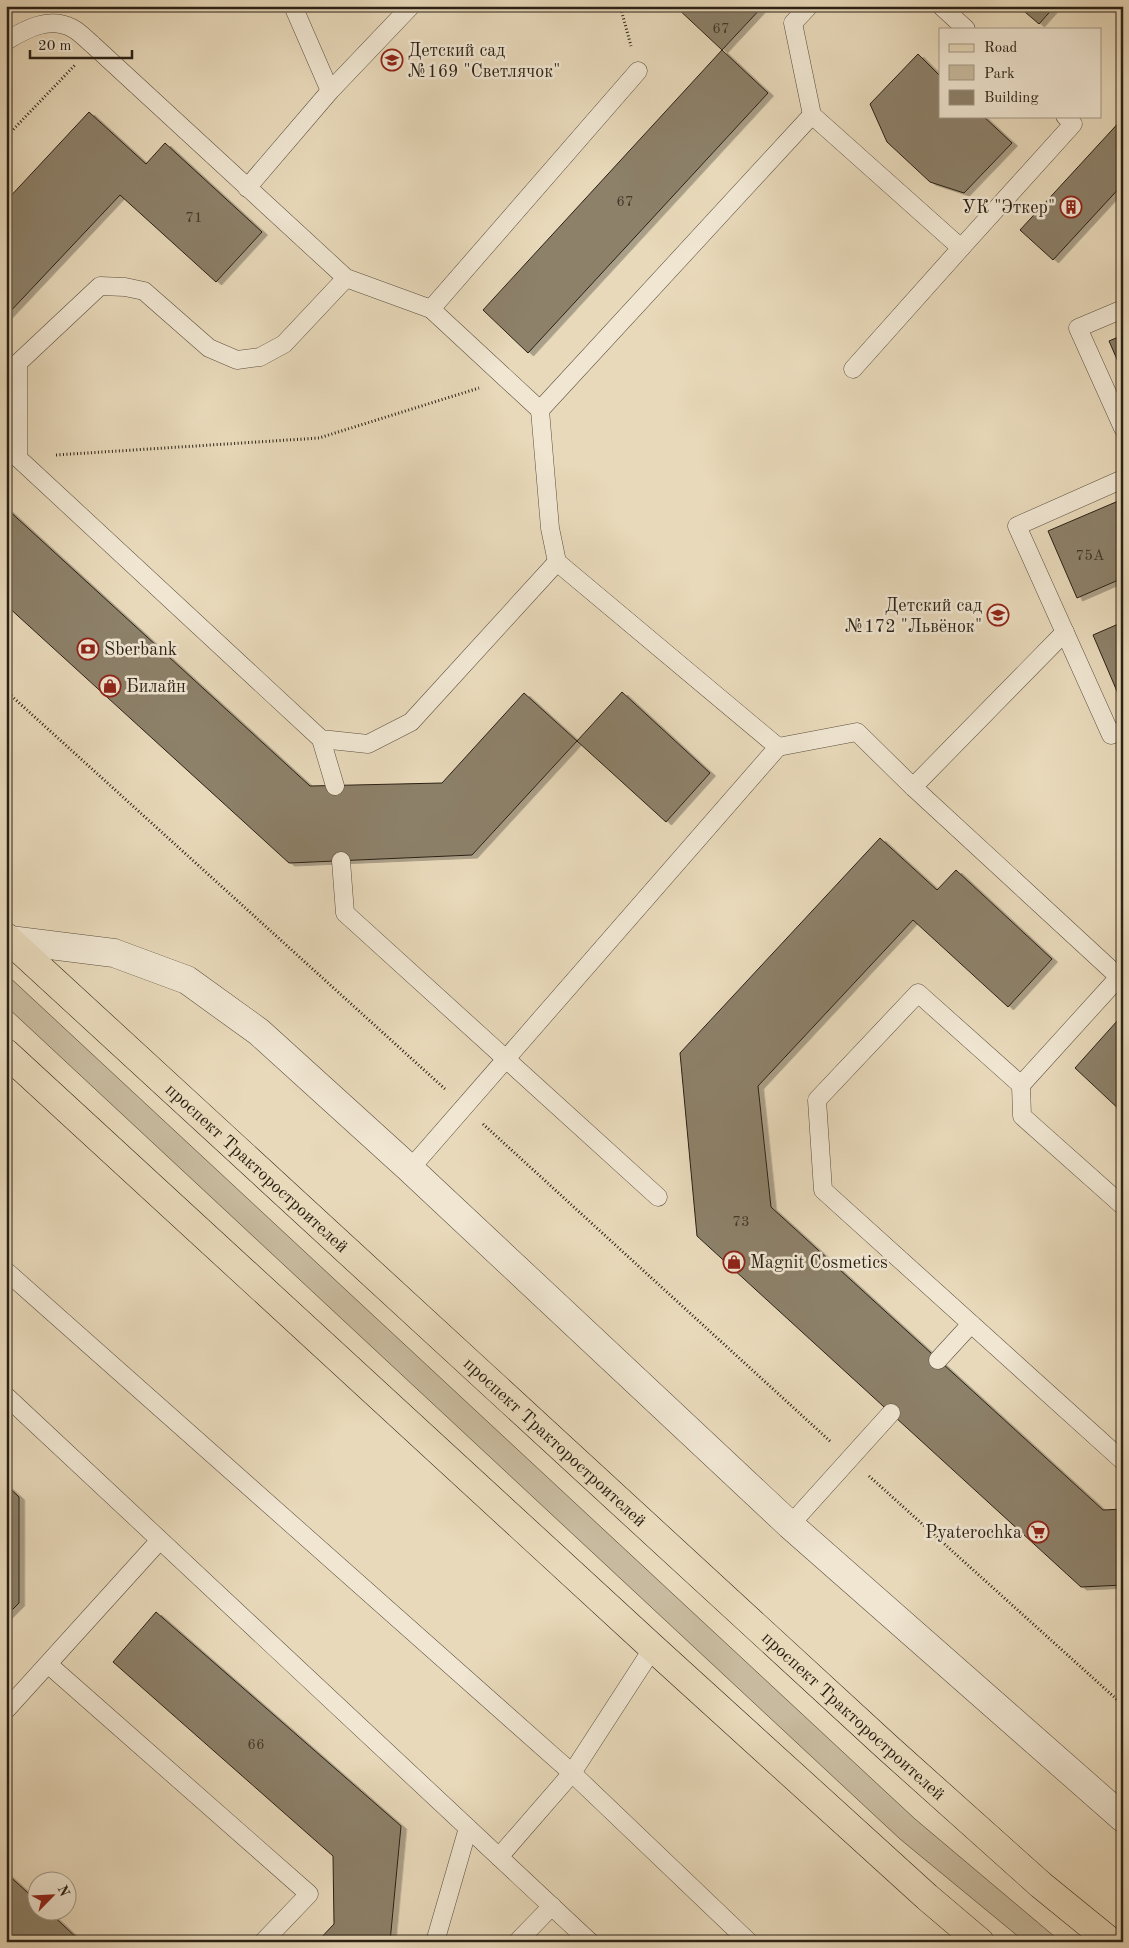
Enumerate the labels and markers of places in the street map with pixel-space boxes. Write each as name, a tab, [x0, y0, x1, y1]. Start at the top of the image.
place label: Детский сад №169 "Светлячок"	[408, 42, 560, 81]
school or university icon: Детский сад №169 "Светлячок"	[380, 48, 404, 72]
building icon: УК "Эткер"	[1059, 195, 1083, 219]
place label: УК "Эткер"	[962, 199, 1055, 217]
place label: Детский сад №172 "Львёнок"	[845, 597, 982, 636]
school or university icon: Детский сад №172 "Львёнок"	[986, 603, 1010, 627]
bank icon: Sberbank	[76, 637, 100, 661]
place label: Sberbank	[104, 641, 177, 659]
shop icon: Билайн	[98, 674, 122, 698]
place label: Билайн	[126, 678, 186, 696]
shop icon: Magnit Cosmetics	[722, 1250, 746, 1274]
place label: Magnit Cosmetics	[750, 1254, 888, 1272]
supermarket icon: Pyaterochka	[1026, 1520, 1050, 1544]
place label: Pyaterochka	[925, 1524, 1022, 1542]

